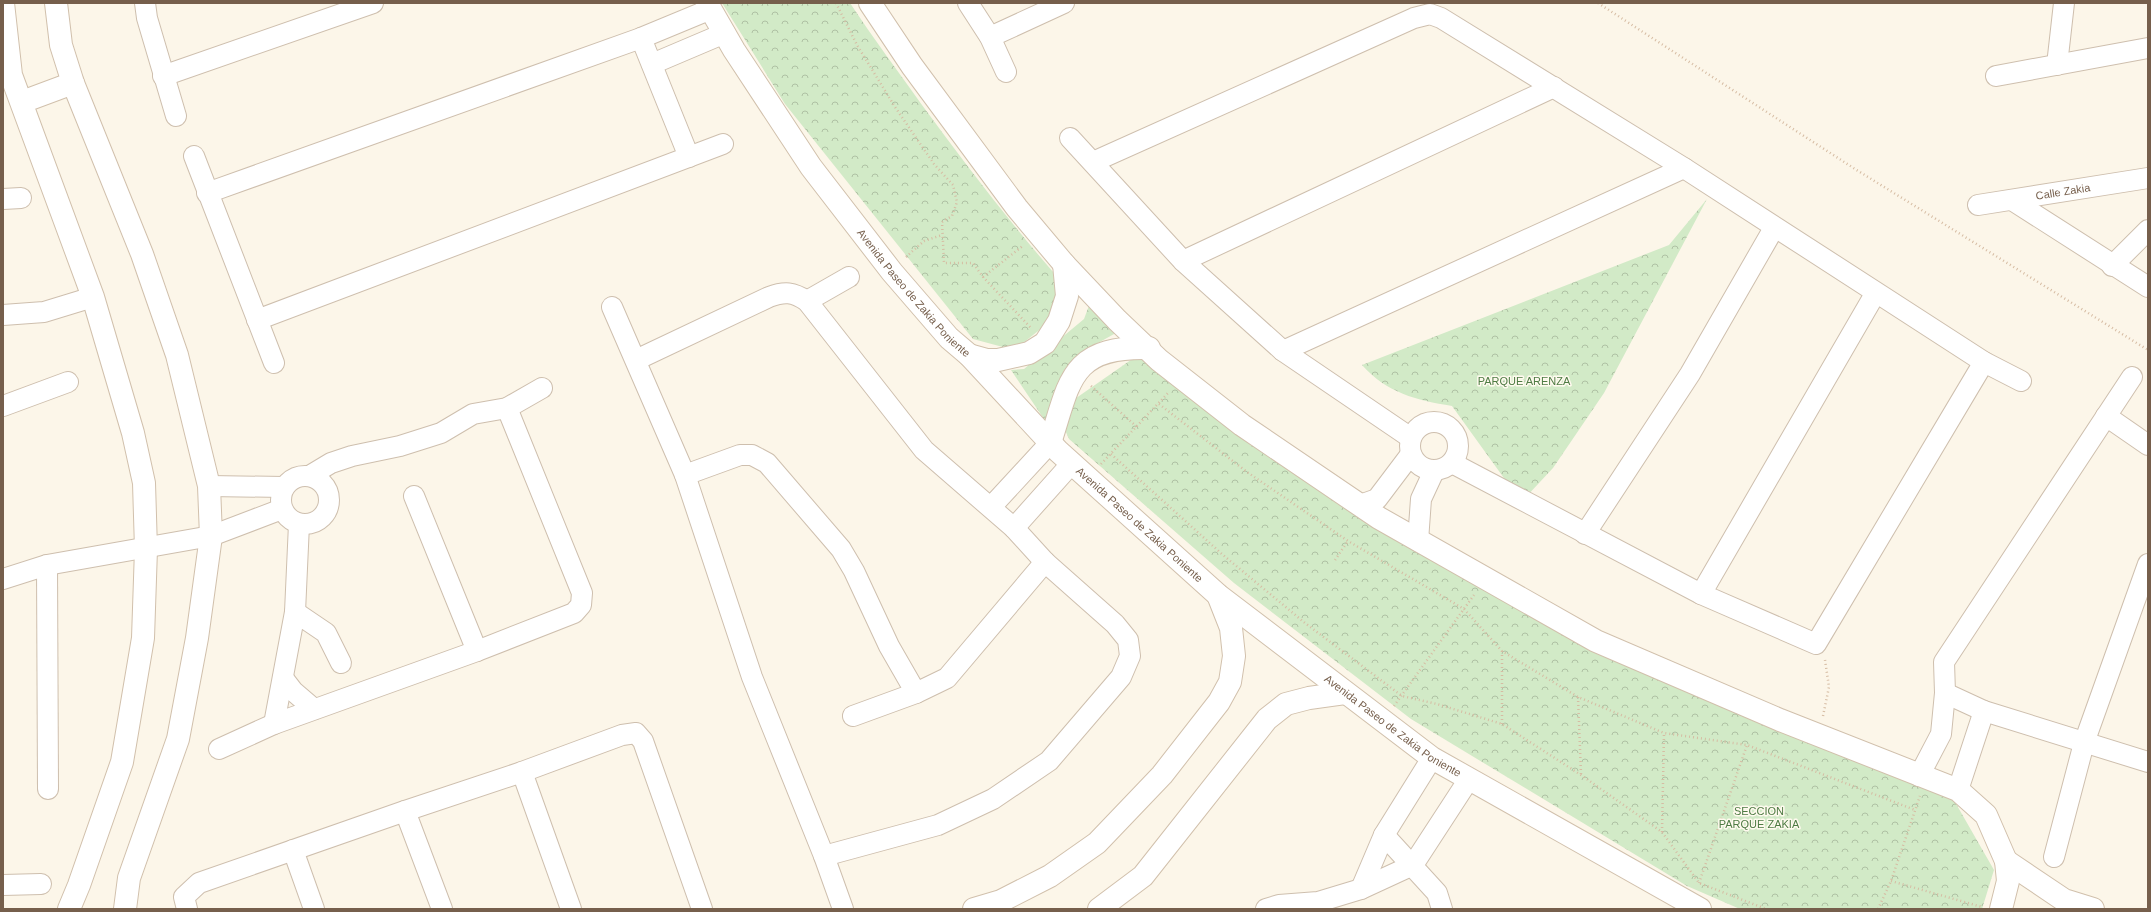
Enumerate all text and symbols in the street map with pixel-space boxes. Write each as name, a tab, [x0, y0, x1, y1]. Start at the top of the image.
street label: Calle Zakia	[2035, 181, 2092, 202]
street label: Avenida Paseo de Zakia Poniente	[855, 227, 973, 359]
park label: PARQUE ARENZA	[1478, 375, 1571, 387]
street label: Avenida Paseo de Zakia Poniente	[1074, 465, 1205, 584]
street label: Avenida Paseo de Zakia Poniente	[1322, 672, 1463, 779]
park label: SECCION PARQUE ZAKIA	[1719, 805, 1800, 830]

